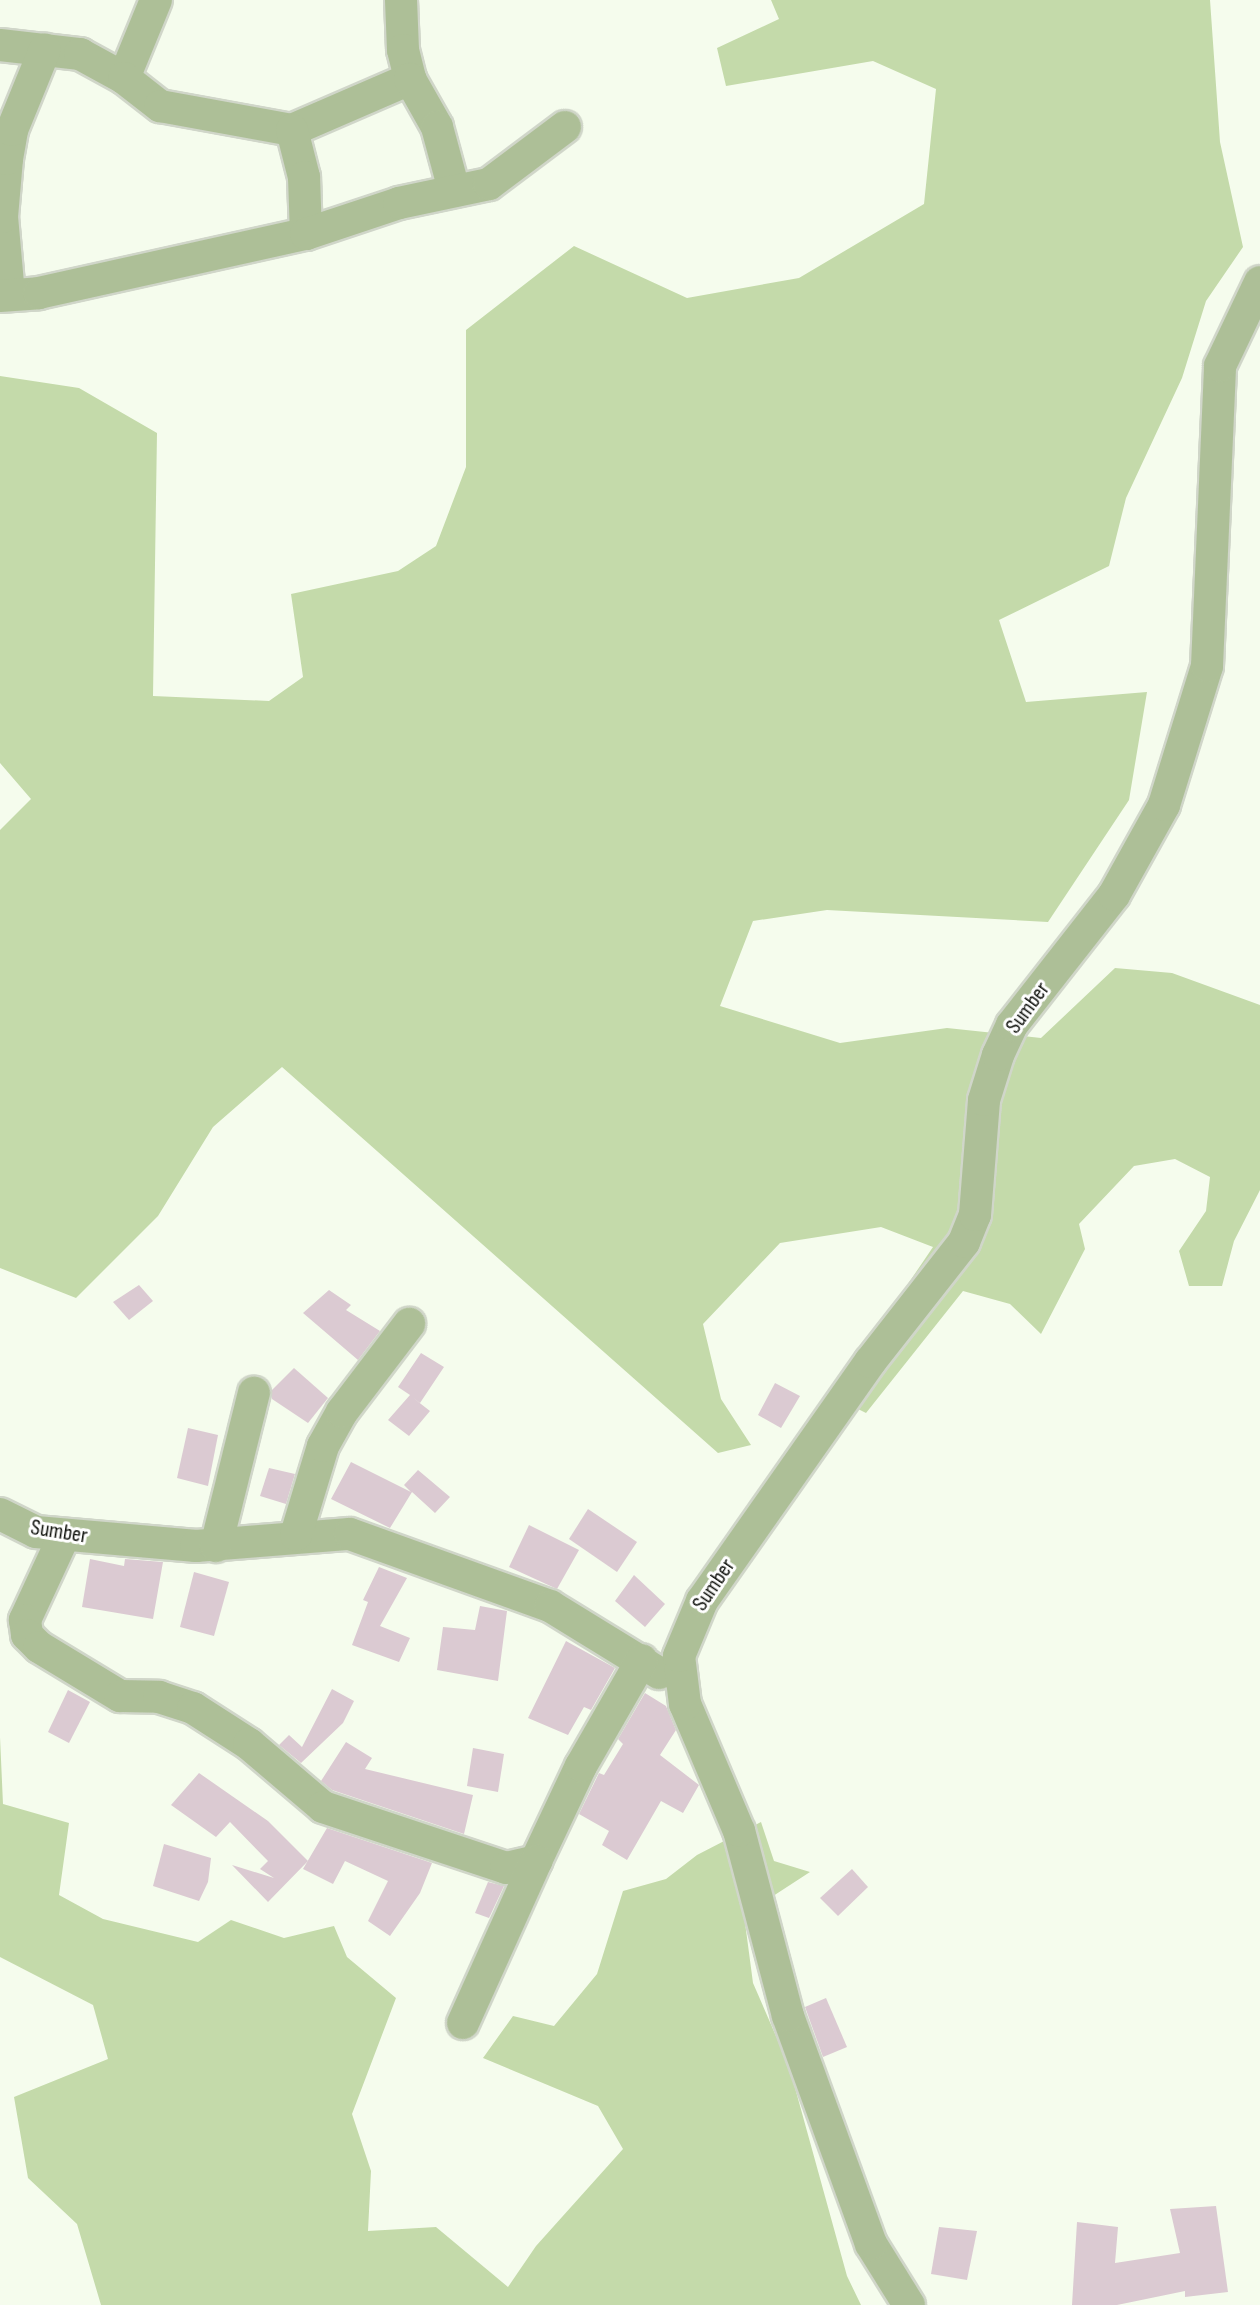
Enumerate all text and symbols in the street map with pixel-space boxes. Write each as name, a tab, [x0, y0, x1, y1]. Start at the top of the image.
street label: Sumber	[1001, 977, 1055, 1039]
street label: Sumber	[29, 1515, 89, 1549]
street label: Sumber	[687, 1554, 741, 1616]

